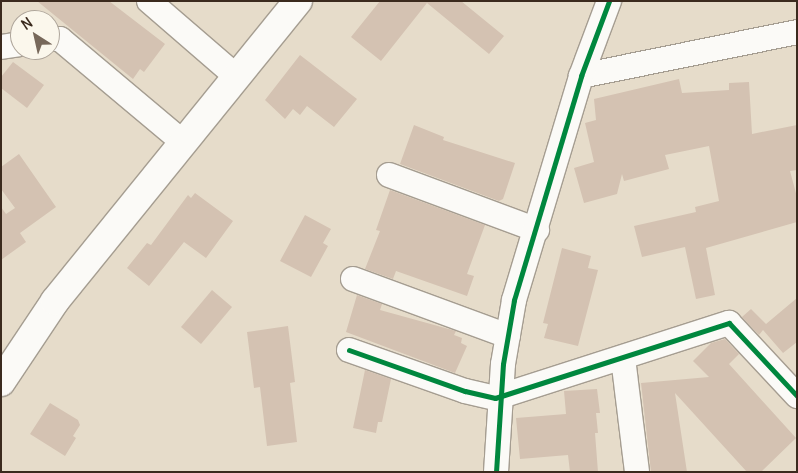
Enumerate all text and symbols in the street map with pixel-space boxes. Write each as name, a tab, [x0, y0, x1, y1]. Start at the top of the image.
north arrow	[10, 10, 60, 60]
text: N	[18, 13, 36, 34]

